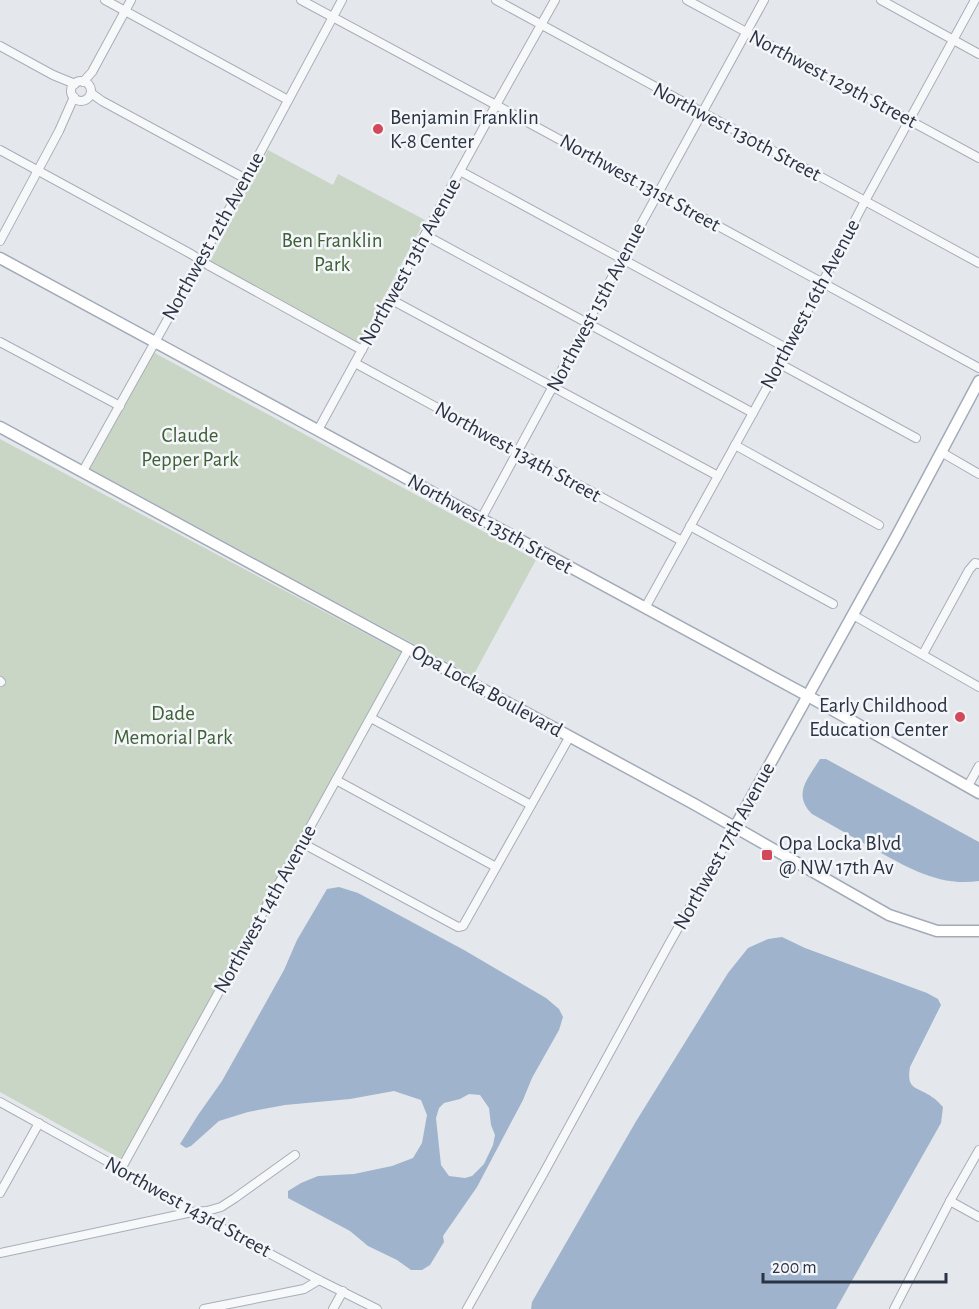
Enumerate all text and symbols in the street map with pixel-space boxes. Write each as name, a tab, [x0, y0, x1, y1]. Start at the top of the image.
street label: Northwest 129th Street	[746, 26, 921, 132]
street label: Northwest 130th Street	[650, 79, 825, 185]
place label: Benjamin Franklin K-8 Center	[390, 107, 539, 152]
marker: Benjamin Franklin K-8 Center	[371, 122, 385, 136]
street label: Northwest 131st Street	[556, 130, 724, 236]
street label: Northwest 12th Avenue	[158, 148, 268, 324]
street label: Northwest 13th Avenue	[355, 175, 465, 349]
street label: Northwest 16th Avenue	[756, 216, 864, 392]
street label: Northwest 15th Avenue	[543, 219, 649, 395]
park label: Ben Franklin Park	[282, 230, 382, 275]
street label: Northwest 134th Street	[432, 398, 605, 506]
park label: Claude Pepper Park	[141, 425, 239, 470]
street label: Northwest 135th Street	[404, 470, 576, 578]
street label: Opa Locka Boulevard	[408, 641, 566, 741]
place label: Early Childhood Education Center	[809, 695, 948, 740]
park label: Dade Memorial Park	[113, 703, 233, 748]
marker: Early Childhood Education Center	[953, 710, 967, 724]
street label: Northwest 17th Avenue	[669, 759, 779, 933]
street label: Northwest 14th Avenue	[210, 821, 320, 997]
place label: Opa Locka Blvd @ NW 17th Av	[779, 833, 901, 878]
marker: Opa Locka Blvd @ NW 17th Av	[760, 848, 774, 862]
street label: Northwest 143rd Street	[102, 1153, 275, 1261]
scale bar	[763, 1246, 946, 1284]
text: 200 m	[772, 1259, 817, 1277]

